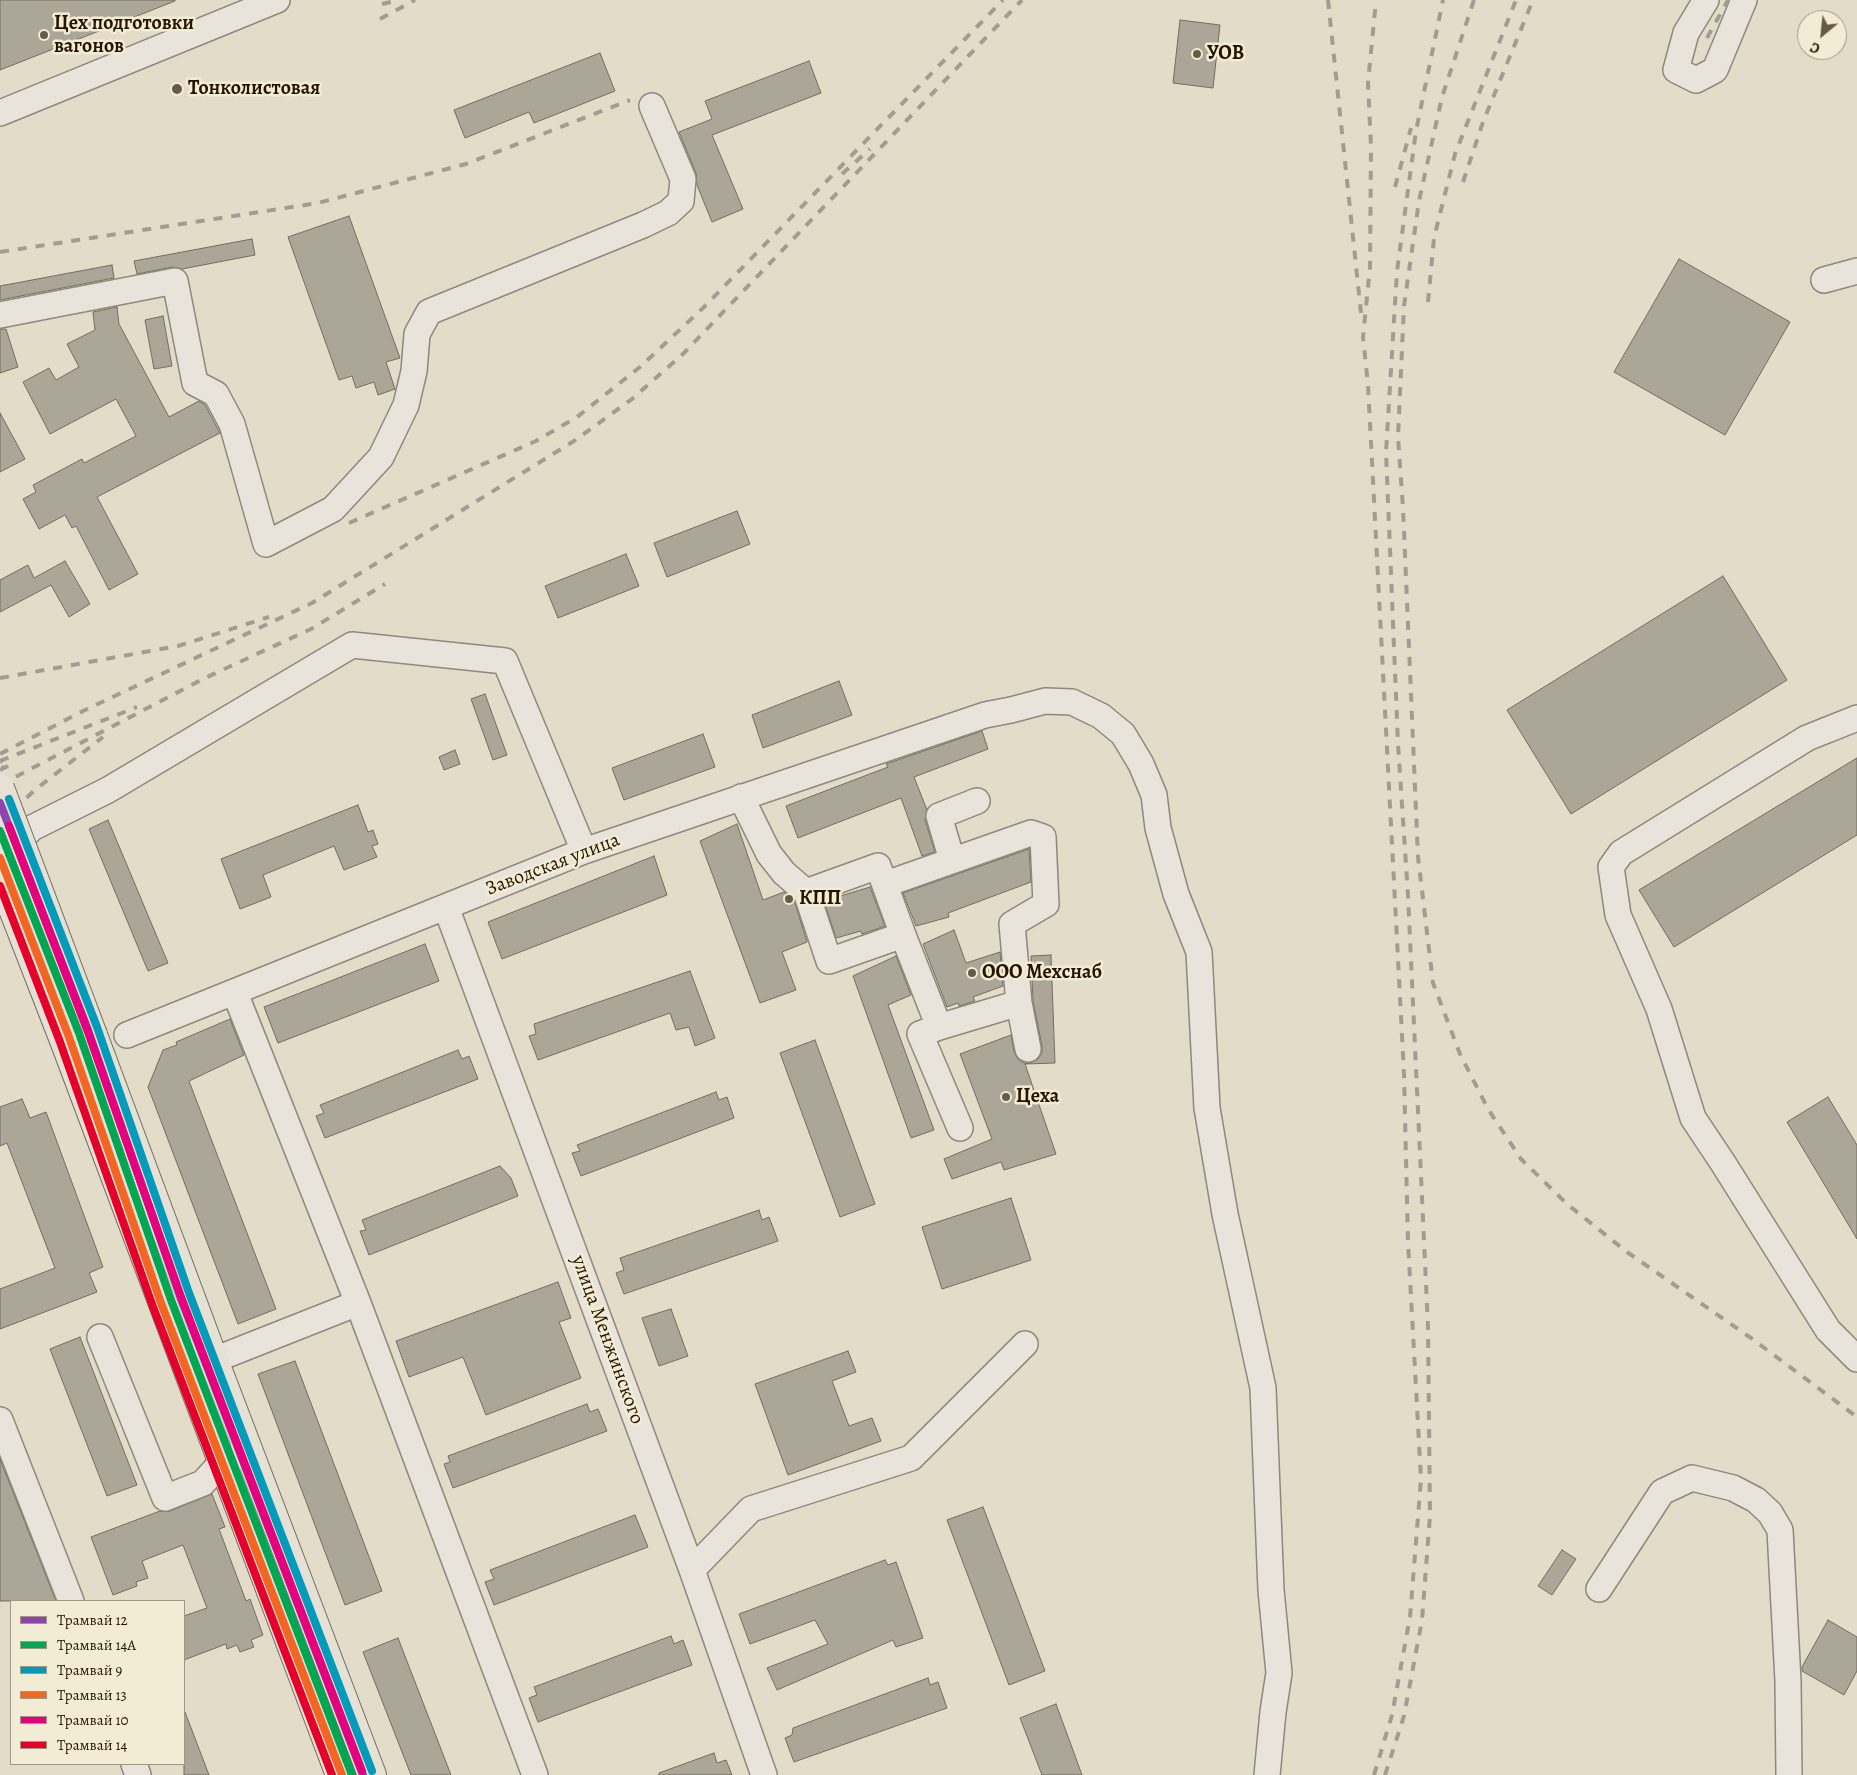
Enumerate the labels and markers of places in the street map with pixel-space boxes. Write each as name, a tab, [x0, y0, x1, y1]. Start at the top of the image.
place label: Цех подготовки вагонов	[54, 12, 194, 59]
marker: Цех подготовки вагонов	[38, 29, 50, 41]
place label: УОВ	[1207, 42, 1244, 66]
marker: УОВ	[1191, 48, 1203, 60]
place label: Тонколистовая	[188, 77, 320, 101]
marker: Тонколистовая	[170, 82, 184, 96]
place label: КПП	[799, 887, 841, 911]
marker: КПП	[783, 893, 795, 905]
place label: ООО Мехснаб	[982, 961, 1102, 985]
marker: ООО Мехснаб	[966, 967, 978, 979]
place label: Цеха	[1016, 1085, 1059, 1109]
marker: Цеха	[1000, 1091, 1012, 1103]

